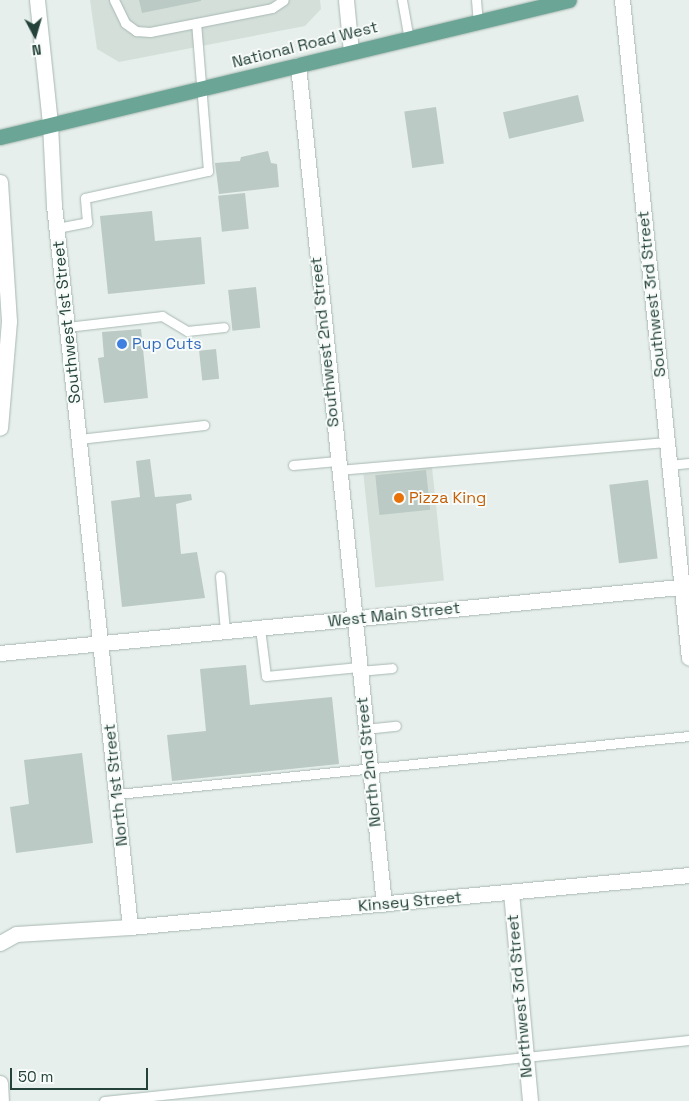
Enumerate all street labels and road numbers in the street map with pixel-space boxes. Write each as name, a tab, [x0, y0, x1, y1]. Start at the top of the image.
street label: National Road West	[230, 18, 380, 72]
street label: Southwest 3rd Street	[634, 210, 670, 378]
street label: Southwest 1st Street	[49, 240, 85, 404]
street label: Southwest 2nd Street	[307, 256, 343, 428]
street label: West Main Street	[327, 599, 461, 631]
street label: North 2nd Street	[353, 696, 385, 828]
street label: North 1st Street	[100, 723, 132, 847]
street label: Kinsey Street	[357, 888, 463, 916]
street label: Northwest 3rd Street	[503, 913, 537, 1079]

